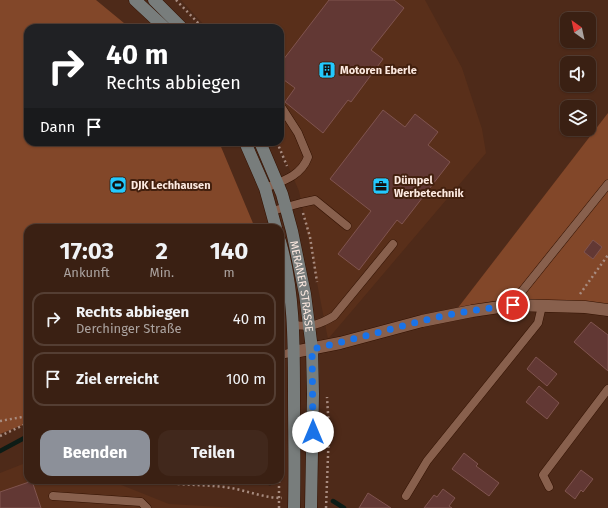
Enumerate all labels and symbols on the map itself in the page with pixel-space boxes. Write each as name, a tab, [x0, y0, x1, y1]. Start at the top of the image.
north arrow	[560, 12, 596, 48]
building icon: Motoren Eberle	[317, 60, 337, 80]
place label: Motoren Eberle	[340, 64, 417, 77]
place label: Dümpel Werbetechnik	[394, 174, 465, 200]
sports icon: DJK Lechhausen	[108, 175, 128, 195]
office icon: Dümpel Werbetechnik	[371, 176, 391, 196]
place label: DJK Lechhausen	[131, 179, 211, 192]
street label: MERANER STRASSE	[288, 239, 316, 333]
pin	[496, 288, 530, 322]
position arrow	[292, 411, 334, 453]

